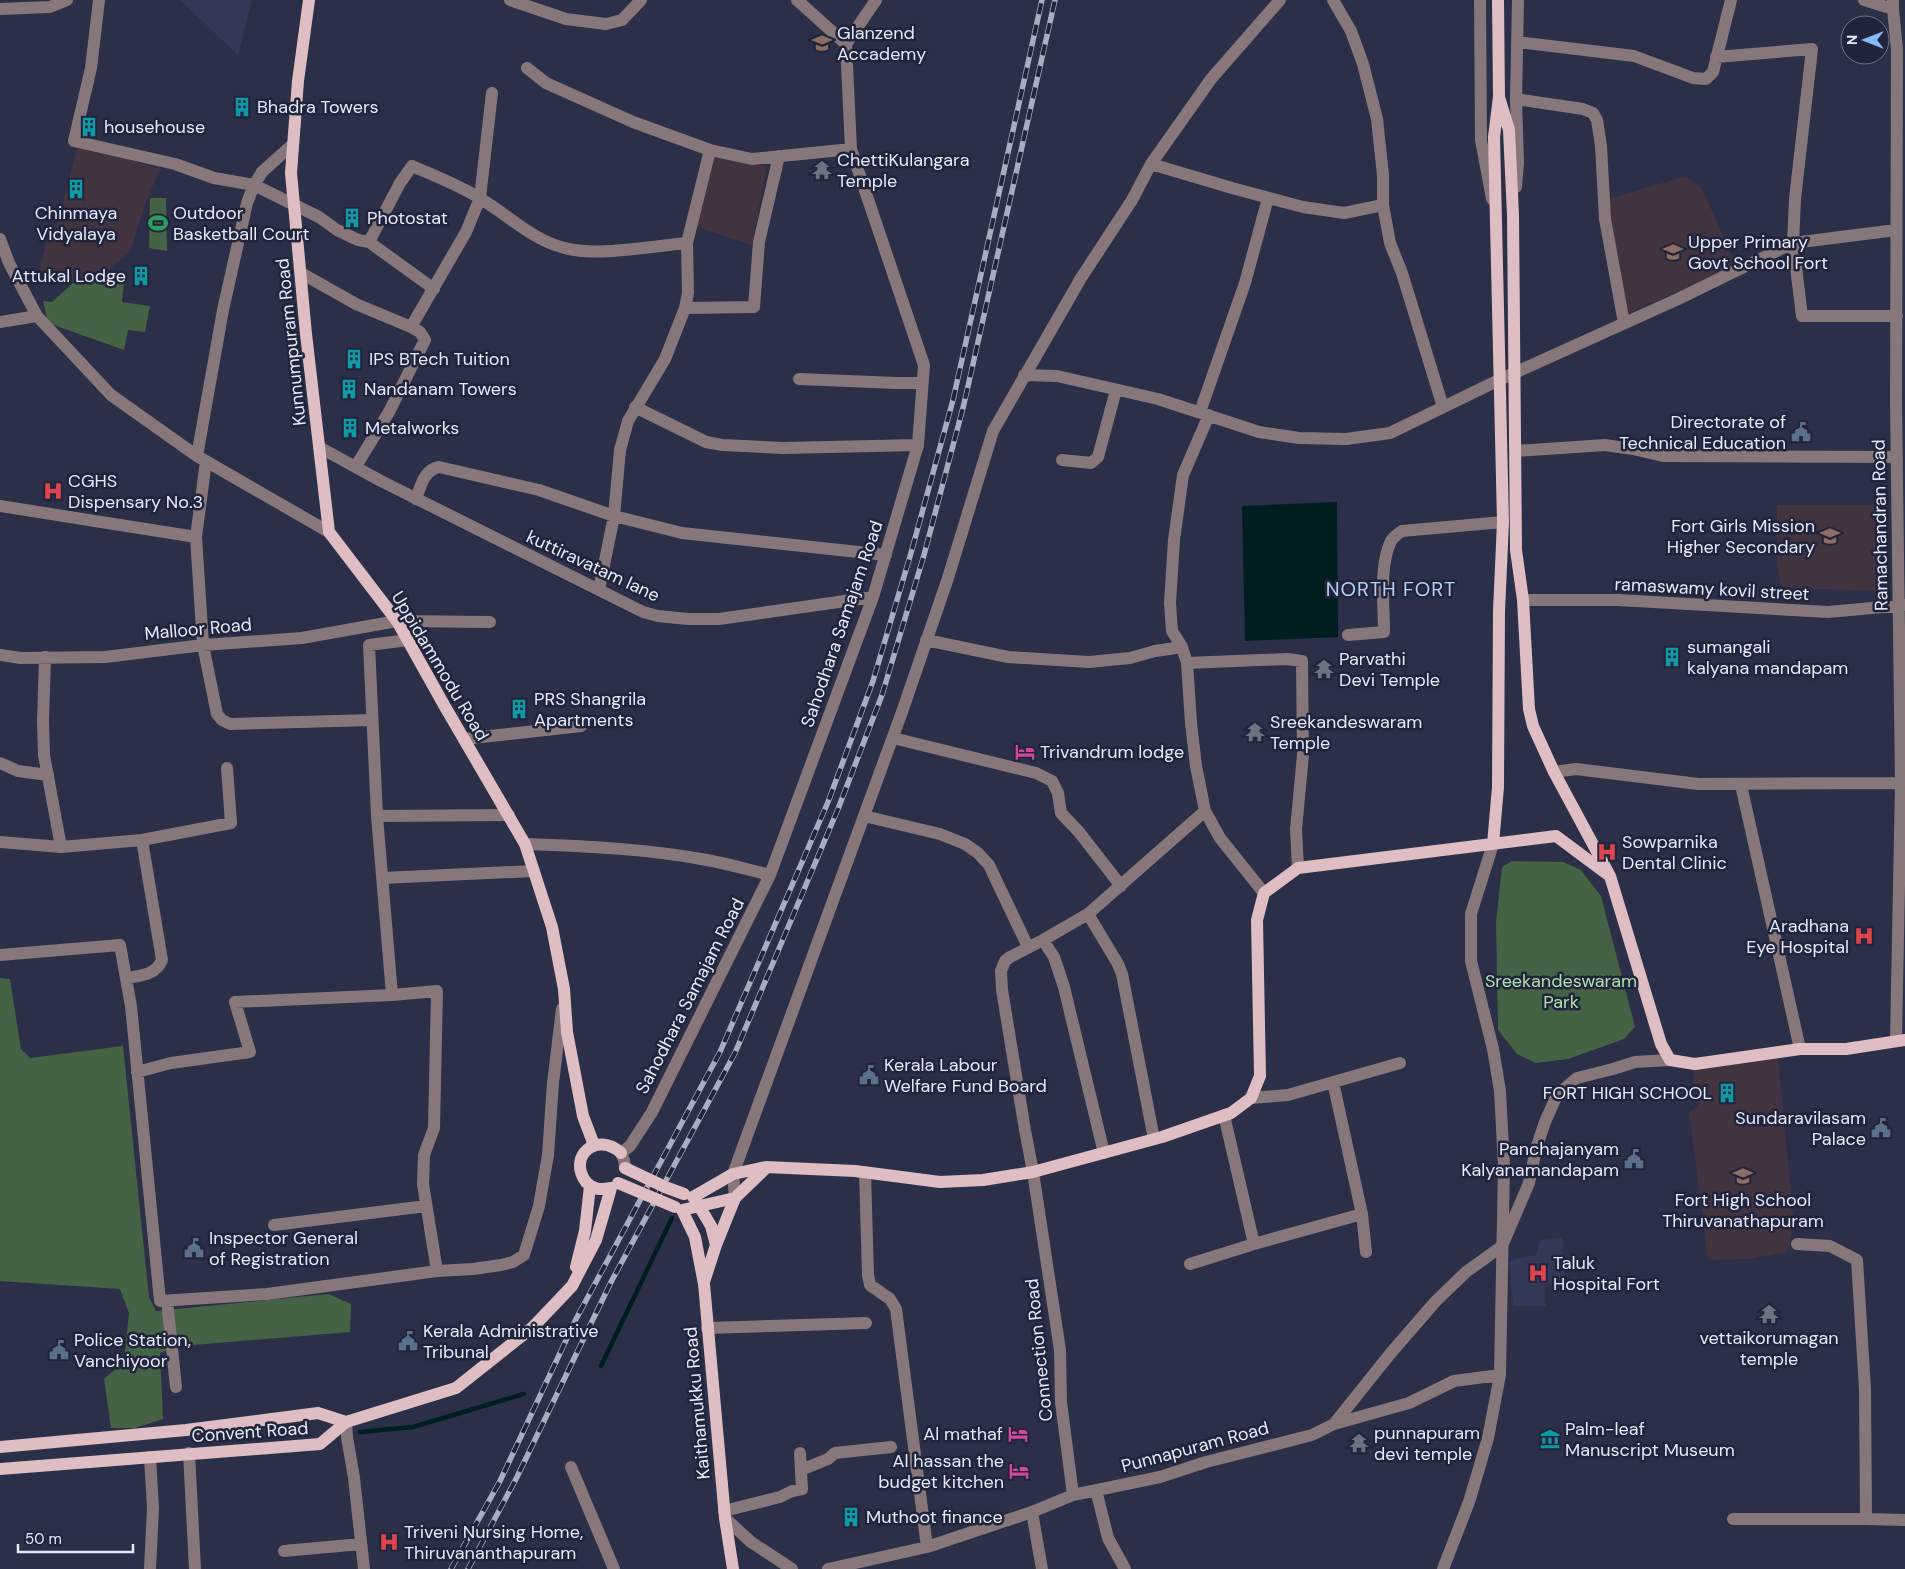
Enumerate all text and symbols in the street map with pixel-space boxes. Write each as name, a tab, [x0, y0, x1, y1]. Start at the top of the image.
north arrow	[1840, 15, 1890, 65]
place label: Glanzend Accademy	[837, 21, 926, 66]
school or university icon: Glanzend Accademy	[811, 32, 833, 54]
text: N	[1843, 35, 1861, 45]
place label: Bhadra Towers	[257, 95, 379, 119]
building icon: Bhadra Towers	[231, 96, 253, 118]
place label: househouse	[104, 115, 205, 139]
building icon: househouse	[78, 116, 100, 138]
place label: ChettiKulangara Temple	[837, 148, 970, 193]
temple icon: ChettiKulangara Temple	[811, 159, 833, 181]
building icon: Chinmaya Vidyalaya	[65, 178, 87, 200]
place label: Chinmaya Vidyalaya	[35, 201, 117, 246]
place label: Outdoor Basketball Court	[173, 201, 310, 246]
place label: Photostat	[367, 206, 448, 230]
building icon: Photostat	[341, 207, 363, 229]
sports icon: Outdoor Basketball Court	[147, 212, 169, 234]
place label: Upper Primary Govt School Fort	[1688, 230, 1828, 275]
school or university icon: Upper Primary Govt School Fort	[1662, 241, 1684, 263]
street label: Kunnumpuram Road	[270, 257, 312, 427]
place label: Attukal Lodge	[12, 264, 126, 288]
building icon: Attukal Lodge	[130, 265, 152, 287]
place label: IPS BTech Tuition	[369, 347, 510, 371]
building icon: IPS BTech Tuition	[343, 348, 365, 370]
place label: Nandanam Towers	[364, 377, 517, 401]
building icon: Nandanam Towers	[338, 378, 360, 400]
place label: Directorate of Technical Education	[1619, 410, 1786, 455]
place label: Metalworks	[365, 416, 459, 440]
building icon: Metalworks	[339, 417, 361, 439]
public building icon: Directorate of Technical Education	[1790, 421, 1812, 443]
street label: Ramachandran Road	[1867, 439, 1893, 611]
place label: CGHS Dispensary No.3	[68, 469, 203, 514]
hospital icon: CGHS Dispensary No.3	[42, 480, 64, 502]
place label: Fort Girls Mission Higher Secondary	[1667, 514, 1815, 559]
street label: Sahodhara Samajam Road	[795, 518, 889, 730]
street label: kuttiravatam lane	[522, 525, 664, 607]
school or university icon: Fort Girls Mission Higher Secondary	[1819, 525, 1841, 547]
street label: ramaswamy kovil street	[1614, 572, 1810, 606]
district label: NORTH FORT	[1326, 576, 1456, 602]
street label: Uppidammodu Road	[386, 587, 494, 745]
street label: Malloor Road	[143, 612, 253, 646]
place label: sumangali kalyana mandapam	[1687, 635, 1848, 680]
building icon: sumangali kalyana mandapam	[1661, 646, 1683, 668]
place label: Parvathi Devi Temple	[1339, 647, 1440, 692]
temple icon: Parvathi Devi Temple	[1313, 658, 1335, 680]
place label: PRS Shangrila Apartments	[534, 687, 646, 732]
building icon: PRS Shangrila Apartments	[508, 698, 530, 720]
place label: Sreekandeswaram Temple	[1270, 710, 1422, 755]
temple icon: Sreekandeswaram Temple	[1244, 721, 1266, 743]
place label: Trivandrum lodge	[1040, 740, 1184, 764]
hotel icon: Trivandrum lodge	[1014, 741, 1036, 763]
place label: Sowparnika Dental Clinic	[1622, 830, 1727, 875]
hospital icon: Sowparnika Dental Clinic	[1596, 841, 1618, 863]
street label: Sahodhara Samajam Road	[630, 894, 750, 1098]
place label: Aradhana Eye Hospital	[1746, 914, 1849, 959]
hospital icon: Aradhana Eye Hospital	[1853, 925, 1875, 947]
park label: Sreekandeswaram Park	[1485, 969, 1637, 1014]
place label: Kerala Labour Welfare Fund Board	[884, 1053, 1047, 1098]
public building icon: Kerala Labour Welfare Fund Board	[858, 1064, 880, 1086]
place label: FORT HIGH SCHOOL	[1543, 1081, 1712, 1105]
building icon: FORT HIGH SCHOOL	[1716, 1082, 1738, 1104]
place label: Sundaravilasam Palace	[1735, 1106, 1866, 1151]
public building icon: Sundaravilasam Palace	[1870, 1117, 1892, 1139]
place label: Panchajanyam Kalyanamandapam	[1461, 1137, 1619, 1182]
public building icon: Panchajanyam Kalyanamandapam	[1623, 1148, 1645, 1170]
school or university icon: Fort High School Thiruvanathapuram	[1732, 1165, 1754, 1187]
place label: Fort High School Thiruvanathapuram	[1662, 1188, 1824, 1233]
place label: Inspector General of Registration	[209, 1226, 358, 1271]
public building icon: Inspector General of Registration	[183, 1237, 205, 1259]
place label: Taluk Hospital Fort	[1553, 1251, 1660, 1296]
hospital icon: Taluk Hospital Fort	[1527, 1262, 1549, 1284]
street label: Connection Road	[1020, 1277, 1058, 1423]
temple icon: vettaikorumagan temple	[1758, 1303, 1780, 1325]
place label: Kerala Administrative Tribunal	[423, 1319, 598, 1364]
street label: Kaithamukku Road	[678, 1326, 716, 1480]
place label: vettaikorumagan temple	[1699, 1326, 1839, 1371]
place label: Police Station, Vanchiyoor	[74, 1328, 191, 1373]
public building icon: Kerala Administrative Tribunal	[397, 1330, 419, 1352]
public building icon: Police Station, Vanchiyoor	[48, 1339, 70, 1361]
street label: Convent Road	[191, 1416, 309, 1448]
street label: Punnapuram Road	[1118, 1416, 1272, 1478]
place label: Palm-leaf Manuscript Museum	[1565, 1417, 1735, 1462]
place label: punnapuram devi temple	[1374, 1421, 1480, 1466]
place label: Al mathaf	[923, 1422, 1003, 1446]
hotel icon: Al mathaf	[1007, 1423, 1029, 1445]
museum icon: Palm-leaf Manuscript Museum	[1539, 1428, 1561, 1450]
temple icon: punnapuram devi temple	[1348, 1432, 1370, 1454]
place label: Al hassan the budget kitchen	[878, 1449, 1004, 1494]
hotel icon: Al hassan the budget kitchen	[1008, 1460, 1030, 1482]
place label: Muthoot finance	[866, 1505, 1003, 1529]
building icon: Muthoot finance	[840, 1506, 862, 1528]
place label: Triveni Nursing Home, Thiruvananthapuram	[404, 1520, 583, 1565]
scale bar	[18, 1522, 132, 1554]
text: 50 m	[25, 1529, 62, 1549]
hospital icon: Triveni Nursing Home, Thiruvananthapuram	[378, 1531, 400, 1553]

